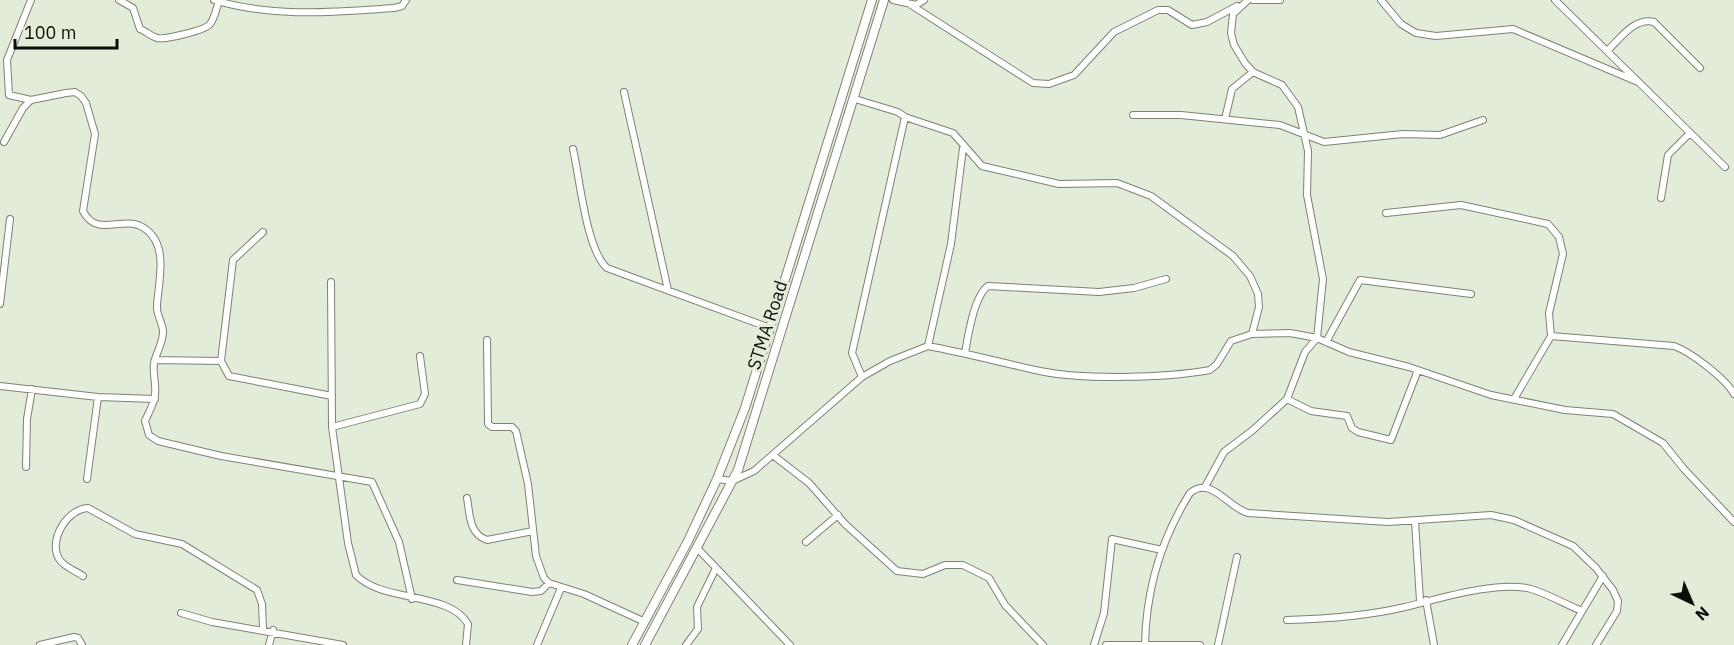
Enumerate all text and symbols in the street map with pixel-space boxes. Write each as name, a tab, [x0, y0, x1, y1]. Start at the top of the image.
scale bar	[15, 12, 117, 50]
text: 100 m	[24, 21, 76, 44]
street label: STMA Road	[742, 278, 792, 372]
north arrow	[1662, 573, 1722, 633]
text: N	[1691, 603, 1714, 625]

